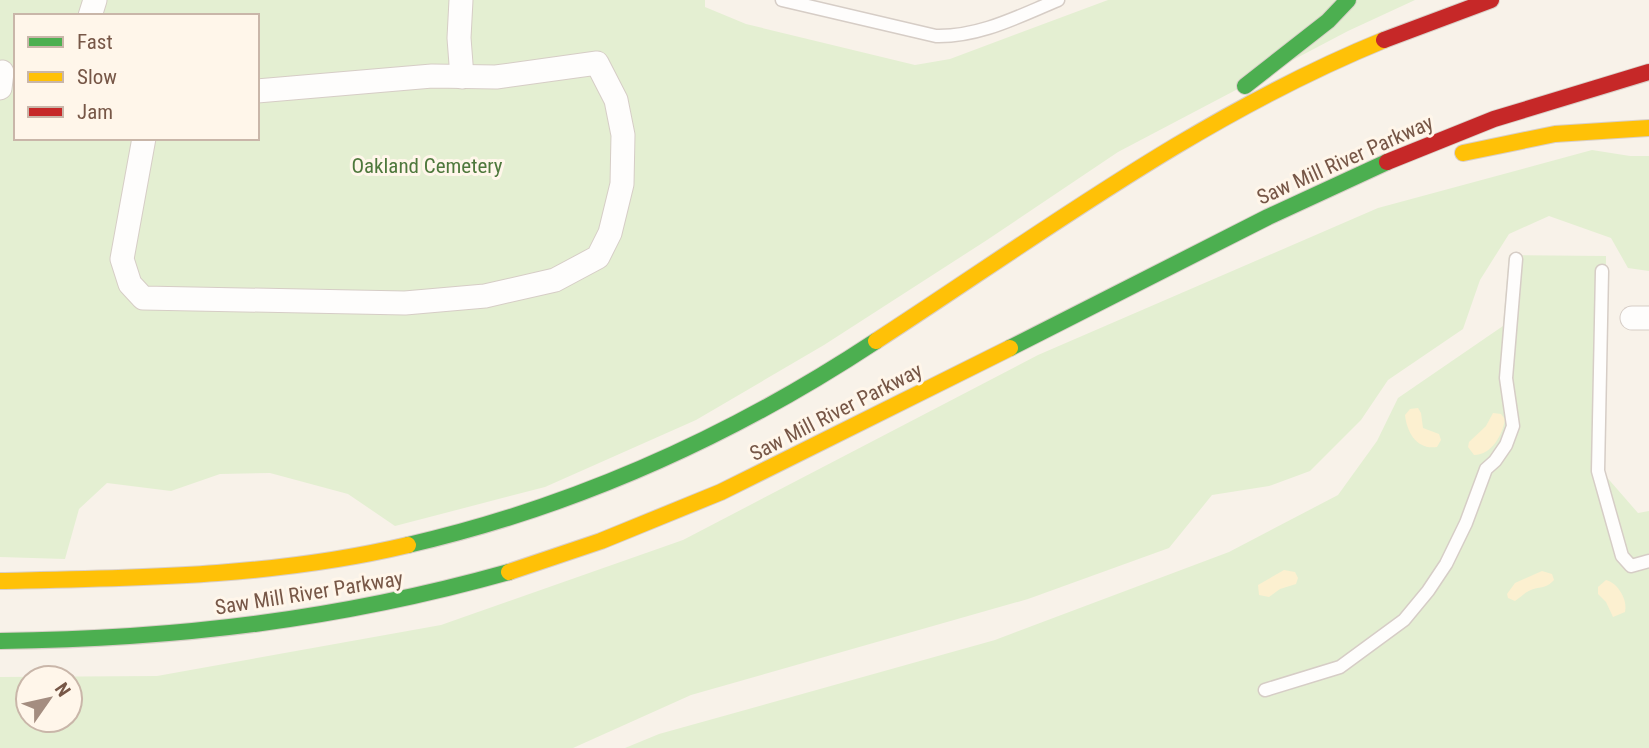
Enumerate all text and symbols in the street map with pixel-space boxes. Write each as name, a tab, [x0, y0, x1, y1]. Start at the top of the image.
legend	[14, 14, 259, 140]
text: Fast	[77, 30, 113, 54]
text: Slow	[77, 65, 117, 89]
text: Jam	[77, 100, 113, 124]
street label: Saw Mill River Parkway	[1253, 110, 1437, 210]
park label: Oakland Cemetery	[351, 154, 503, 178]
street label: Saw Mill River Parkway	[746, 358, 926, 466]
street label: Saw Mill River Parkway	[213, 566, 405, 620]
north arrow	[14, 664, 84, 734]
text: N	[50, 679, 75, 701]

